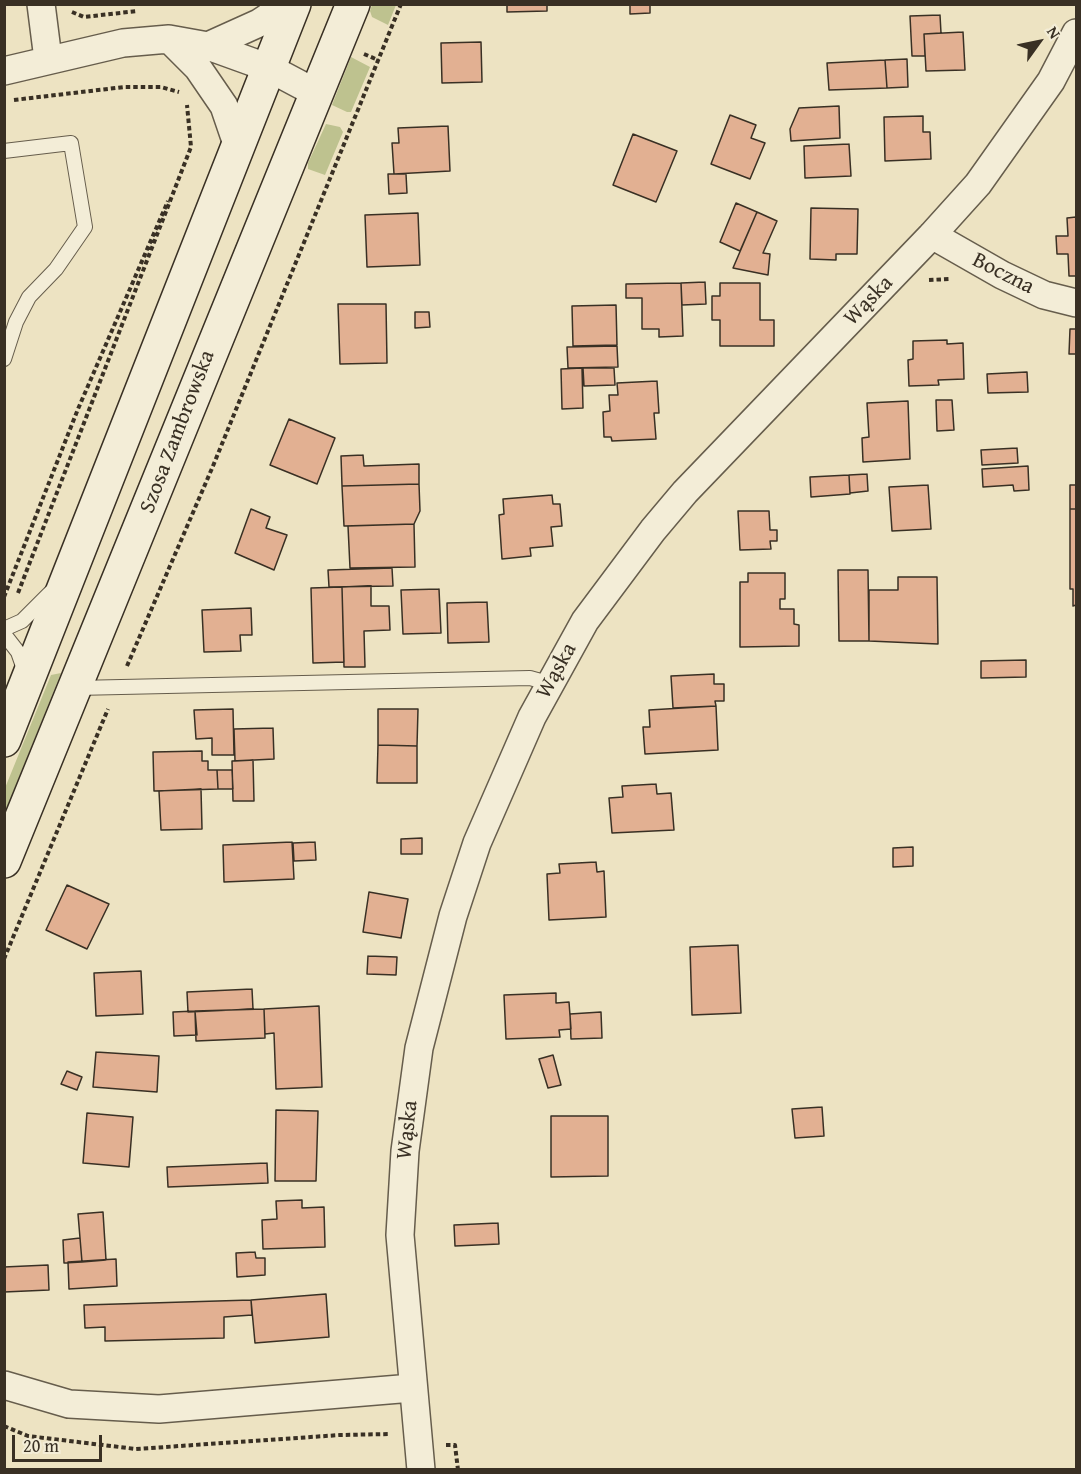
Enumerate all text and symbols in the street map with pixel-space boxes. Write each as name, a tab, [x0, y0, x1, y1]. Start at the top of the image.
north arrow	[1009, 12, 1069, 72]
text: N	[1041, 21, 1067, 43]
street label: Boczna	[968, 247, 1038, 301]
street label: Wąska	[839, 270, 899, 332]
street label: Szosa Zambrowska	[135, 347, 221, 517]
street label: Wąska	[531, 639, 583, 703]
street label: Wąska	[392, 1099, 424, 1161]
scale bar	[15, 1423, 105, 1461]
text: 20 m	[23, 1432, 59, 1459]

